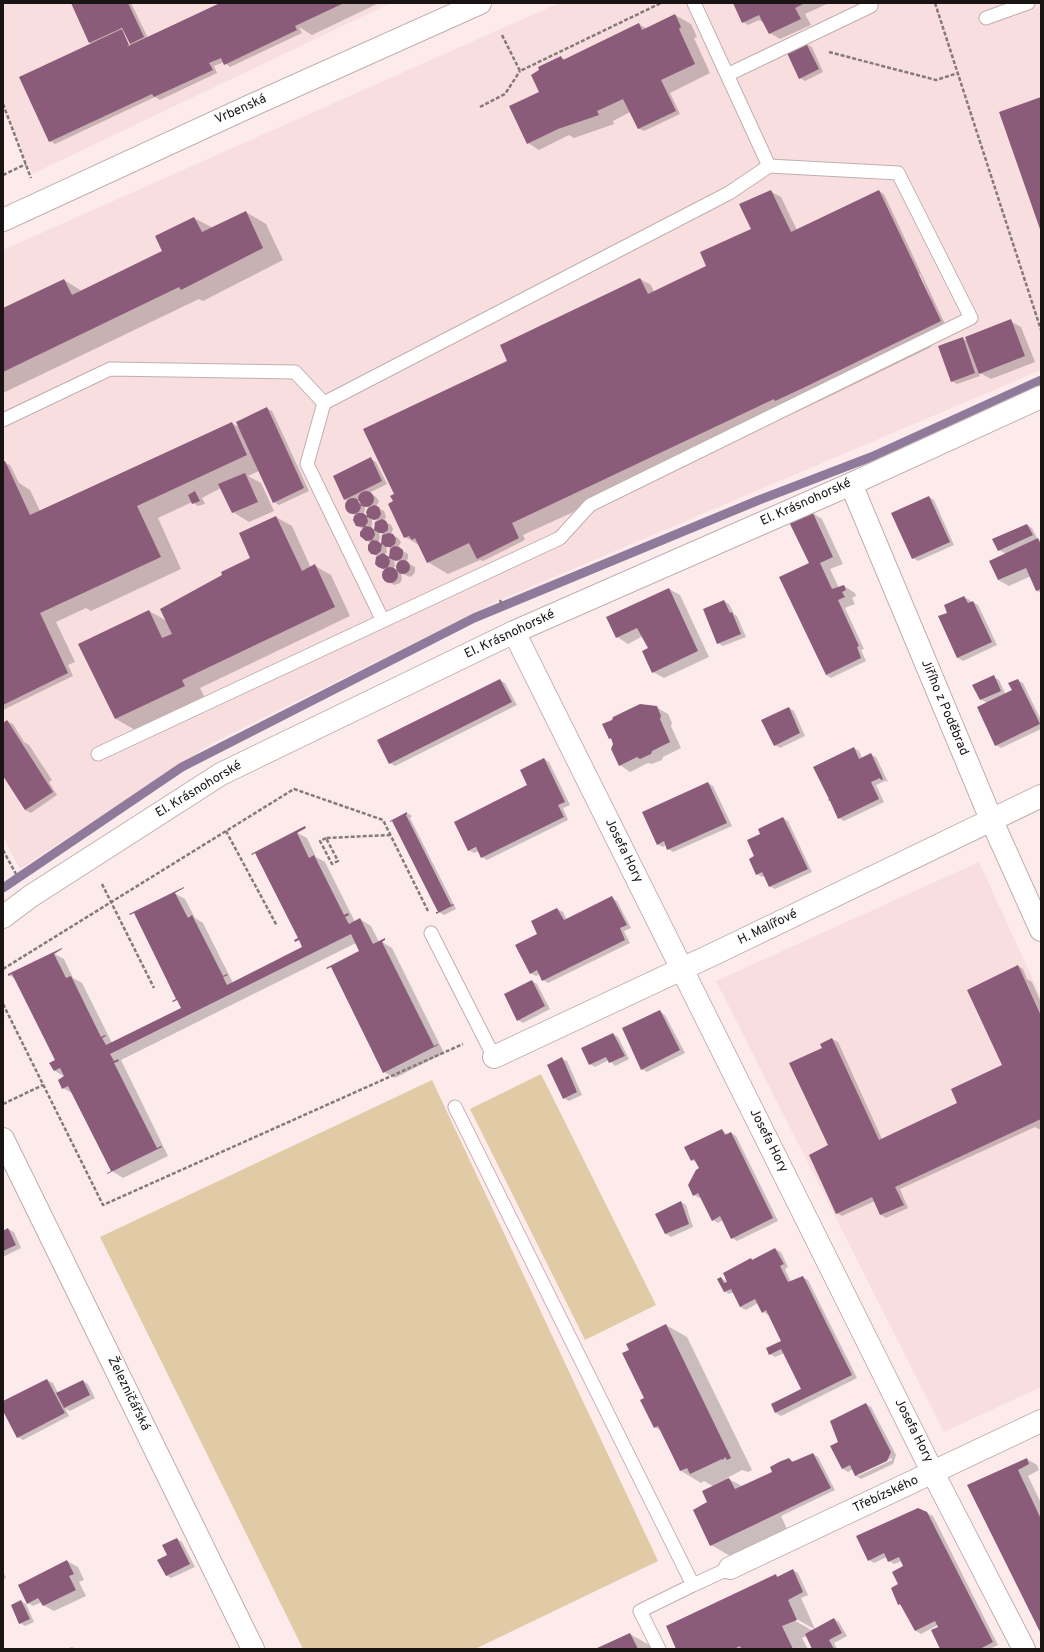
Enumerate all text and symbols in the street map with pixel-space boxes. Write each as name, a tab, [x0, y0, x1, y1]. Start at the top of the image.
street label: Vrbenská	[213, 92, 269, 128]
street label: El. Krásnohorské	[758, 476, 854, 530]
street label: El. Krásnohorské	[462, 607, 558, 663]
street label: Jiřího z Poděbrad	[917, 658, 971, 758]
street label: El. Krásnohorské	[153, 758, 245, 822]
street label: Josefa Hory	[601, 816, 645, 886]
street label: H. Malířové	[736, 907, 800, 949]
street label: Josefa Hory	[745, 1107, 791, 1175]
street label: Železničářská	[103, 1354, 153, 1434]
street label: Josefa Hory	[890, 1397, 936, 1465]
street label: Třebízského	[851, 1473, 921, 1517]

